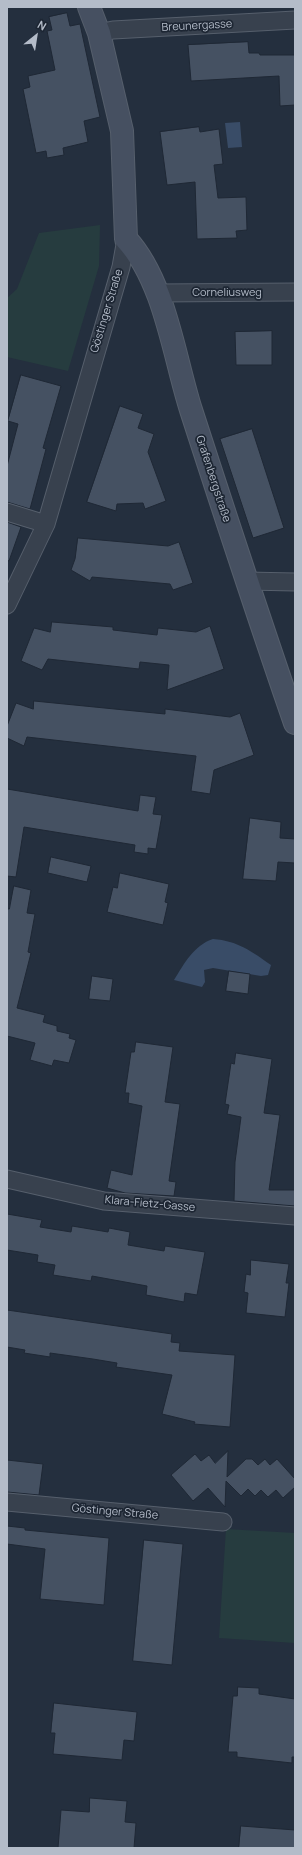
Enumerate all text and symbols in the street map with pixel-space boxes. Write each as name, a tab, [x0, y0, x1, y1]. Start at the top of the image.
north arrow	[16, 16, 56, 56]
text: N	[35, 17, 49, 34]
street label: Breunergasse	[161, 18, 233, 34]
street label: Göstinger Straße	[88, 268, 126, 354]
street label: Corneliusweg	[192, 286, 262, 300]
street label: Grafenbergstraße	[193, 434, 233, 524]
street label: Klara-Fietz-Gasse	[104, 1193, 196, 1215]
street label: Göstinger Straße	[71, 1502, 159, 1522]

